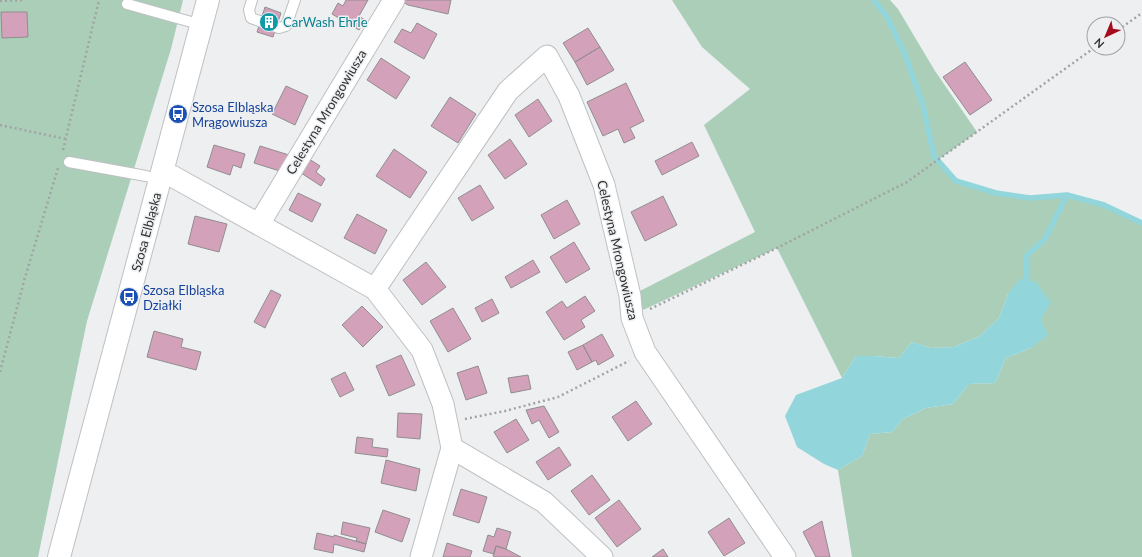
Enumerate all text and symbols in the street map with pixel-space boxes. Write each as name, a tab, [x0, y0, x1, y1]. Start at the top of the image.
building icon: CarWash Ehrle	[258, 11, 280, 33]
place label: CarWash Ehrle	[283, 14, 368, 30]
north arrow	[1086, 16, 1126, 56]
text: N	[1091, 36, 1106, 51]
street label: Celestyna Mrongowiusza	[282, 47, 370, 177]
place label: Szosa Elbląska Mrągowiusza	[192, 99, 273, 130]
bus stop icon: Szosa Elbląska Mrągowiusza	[167, 103, 189, 125]
street label: Celestyna Mrongowiusza	[594, 179, 642, 321]
street label: Szosa Elbląska	[128, 191, 164, 273]
place label: Szosa Elbląska Działki	[143, 282, 224, 313]
bus stop icon: Szosa Elbląska Działki	[118, 286, 140, 308]

